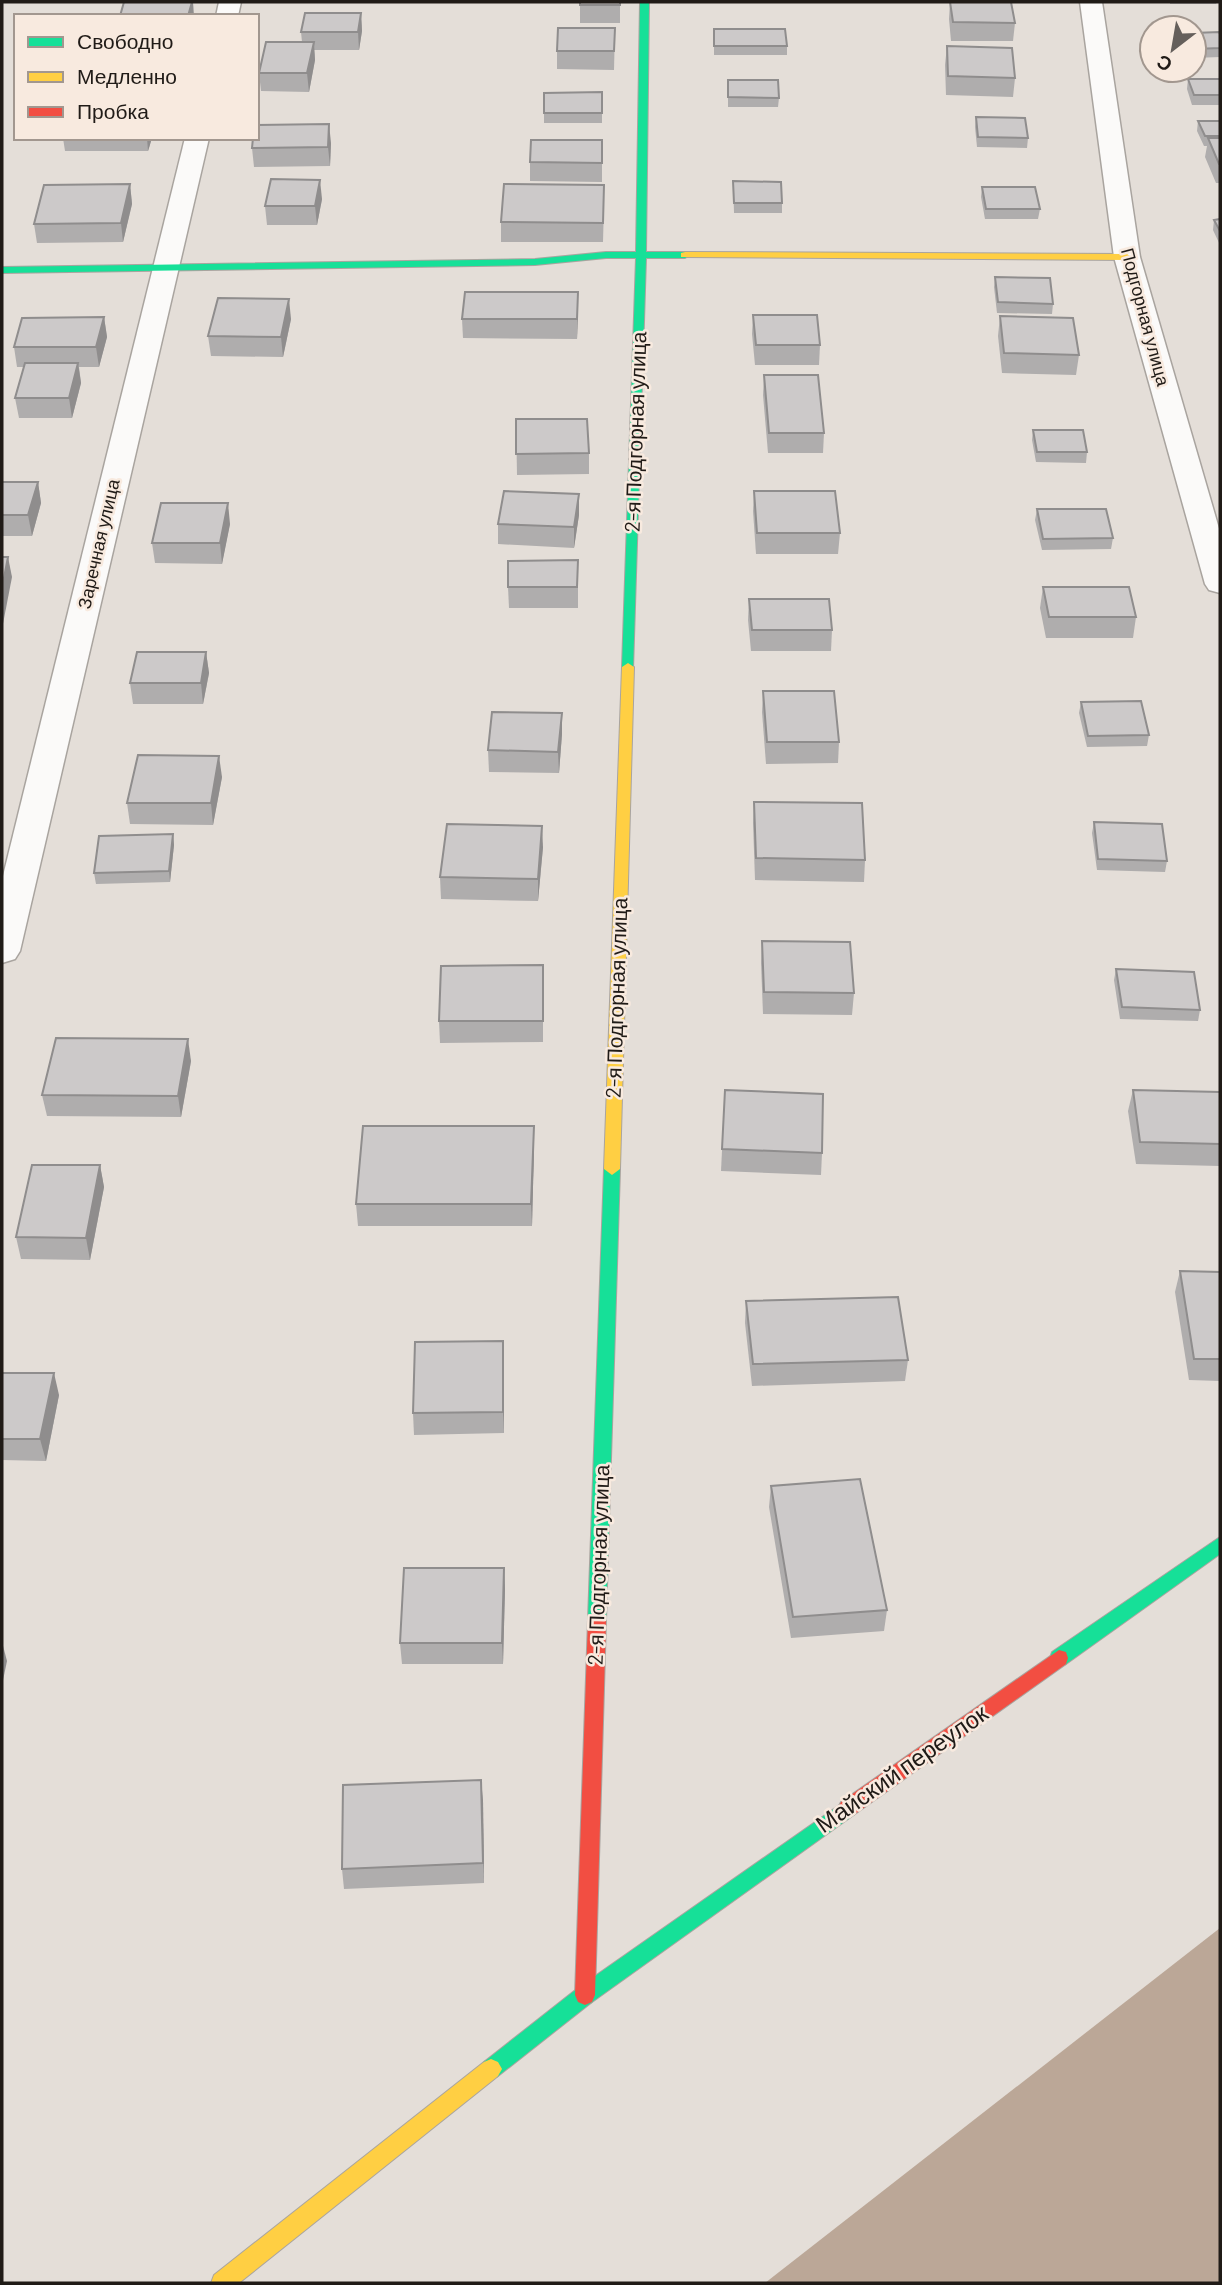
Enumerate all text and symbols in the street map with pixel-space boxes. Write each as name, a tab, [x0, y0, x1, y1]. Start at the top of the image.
legend	[14, 14, 259, 140]
north arrow	[1138, 14, 1208, 84]
text: Свободно	[77, 28, 174, 53]
text: С	[1152, 50, 1176, 77]
text: Медленно	[77, 63, 177, 88]
text: Пробка	[77, 98, 149, 123]
street label: Подгорная улица	[1117, 245, 1175, 389]
street label: 2-я Подгорная улица	[619, 331, 651, 533]
street label: Заречная улица	[72, 476, 124, 611]
street label: 2-я Подгорная улица	[600, 897, 632, 1099]
street label: 2-я Подгорная улица	[582, 1464, 614, 1666]
street label: Майский переулок	[809, 1697, 993, 1838]

